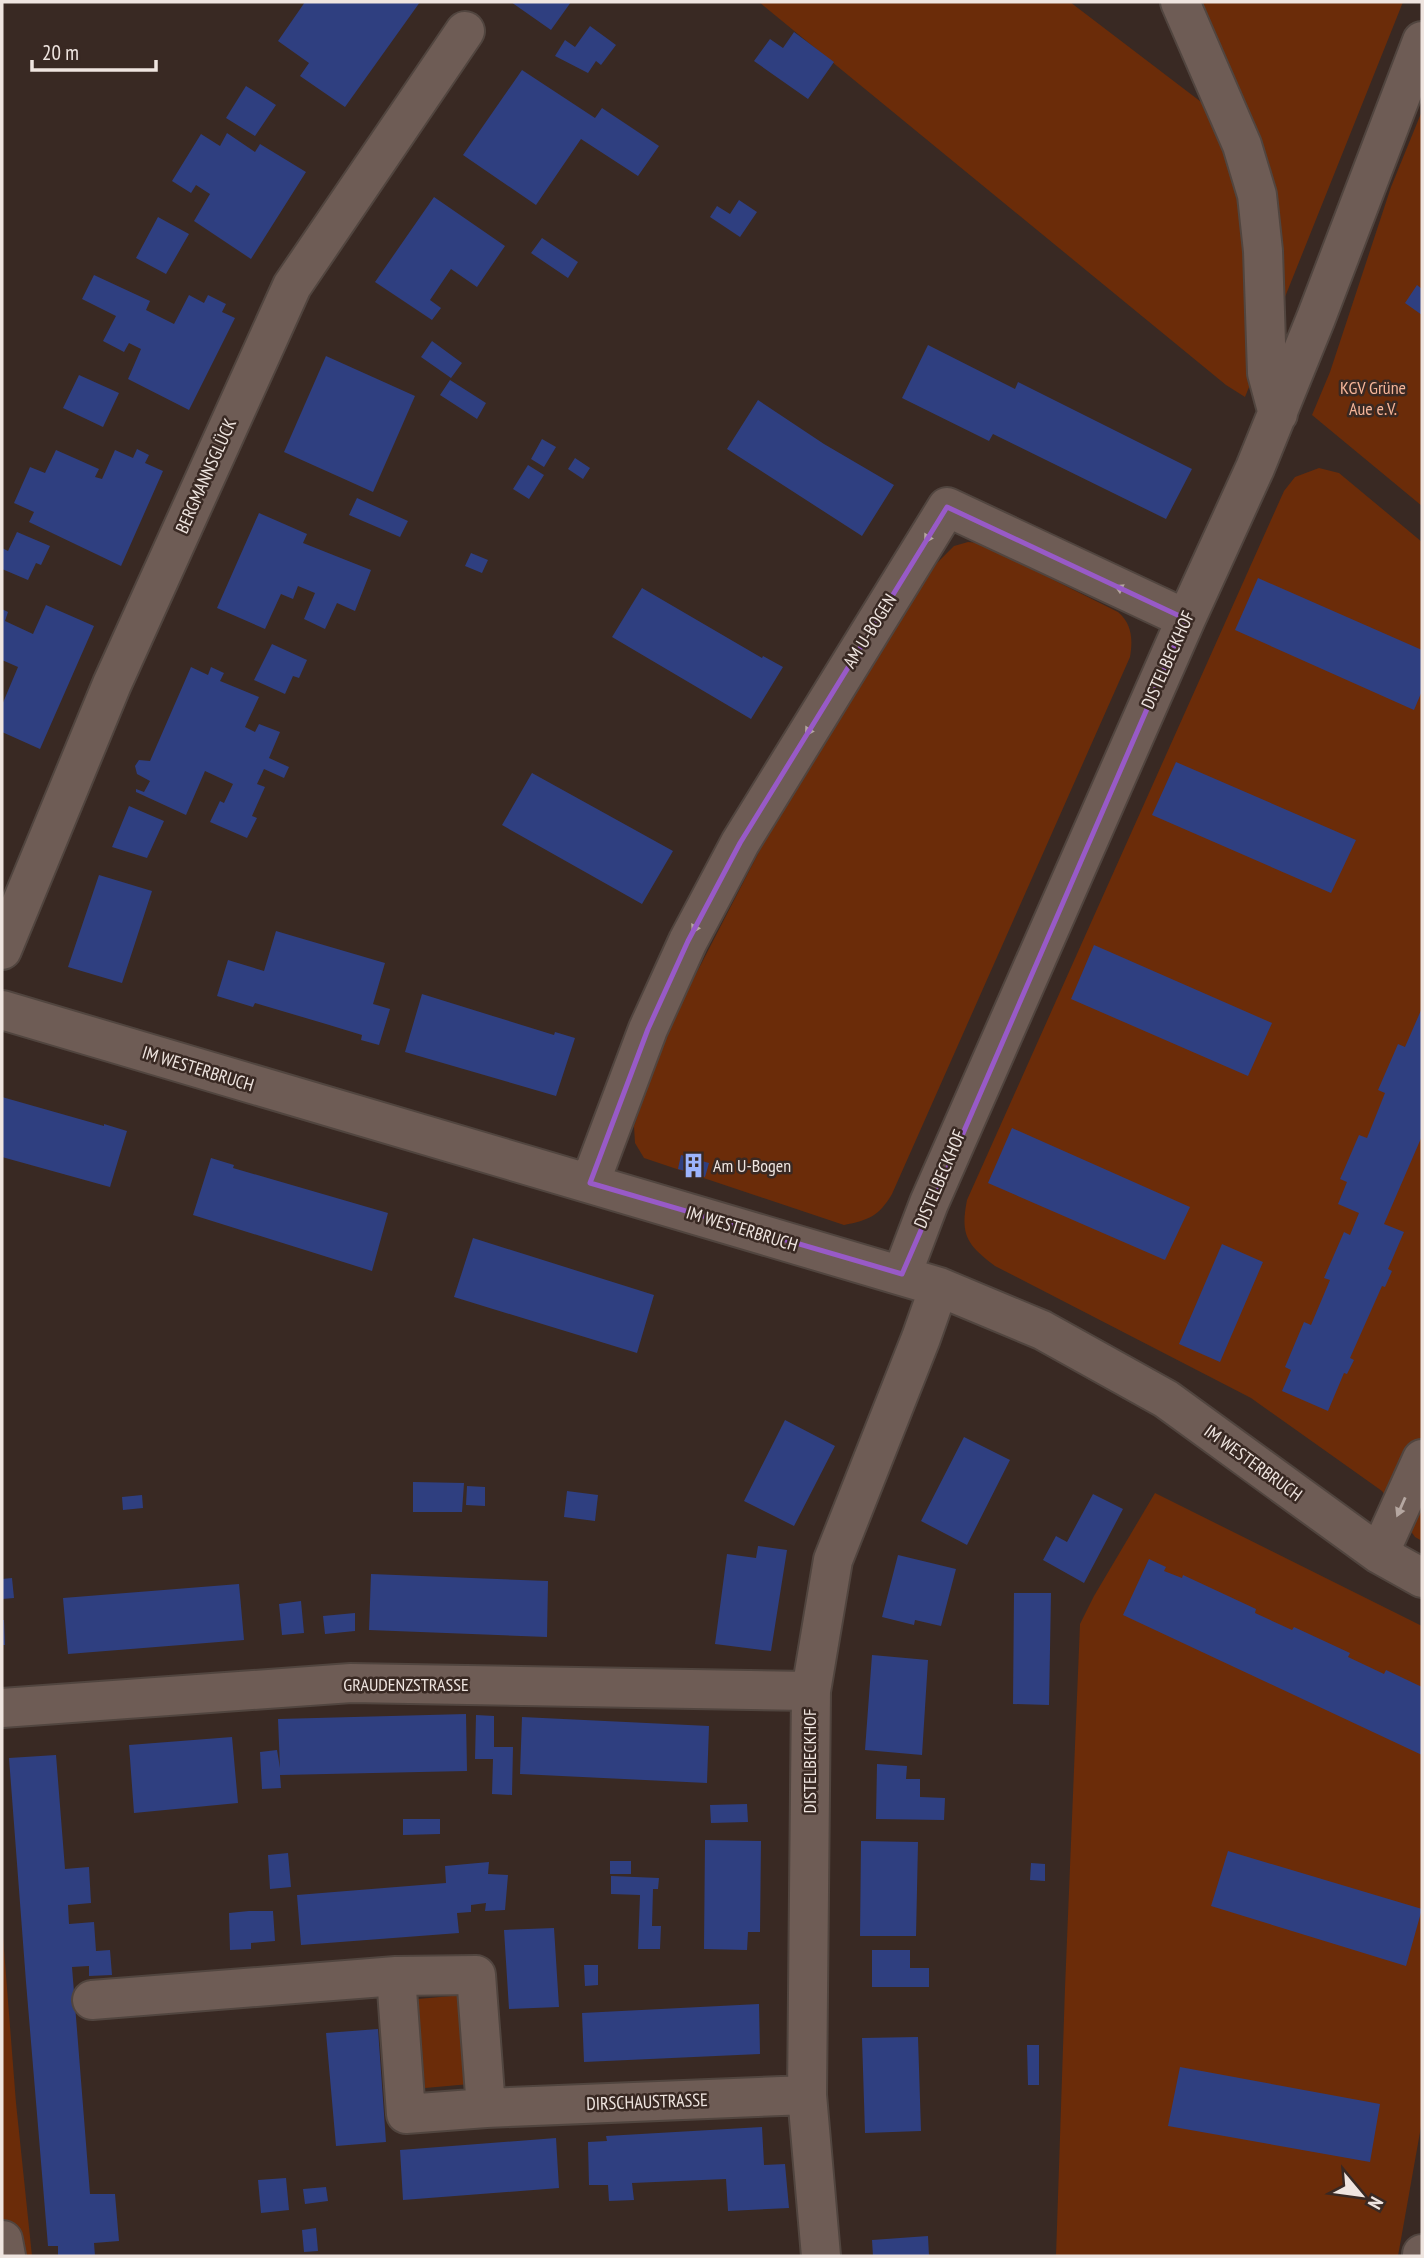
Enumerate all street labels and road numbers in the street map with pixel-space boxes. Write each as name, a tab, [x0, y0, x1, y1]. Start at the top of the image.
street label: BERGMANNSGLÜCK	[170, 415, 241, 537]
street label: AM U-BOGEN	[838, 589, 901, 672]
street label: DISTELBECKHOF	[1136, 607, 1199, 712]
street label: IM WESTERBRUCH	[140, 1041, 257, 1096]
street label: DISTELBECKHOF	[908, 1126, 971, 1232]
street label: IM WESTERBRUCH	[684, 1201, 801, 1256]
street label: IM WESTERBRUCH	[1200, 1419, 1307, 1506]
street label: GRAUDENZSTRASSE	[343, 1673, 469, 1696]
street label: DISTELBECKHOF	[798, 1709, 821, 1813]
street label: DIRSCHAUSTRASSE	[586, 2088, 708, 2115]

